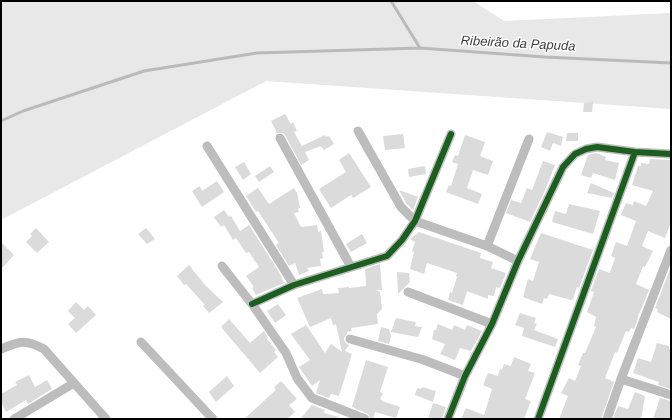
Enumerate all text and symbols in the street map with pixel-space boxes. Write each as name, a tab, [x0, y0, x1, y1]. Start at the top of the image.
water label: Ribeirão da Papuda	[460, 33, 576, 55]

